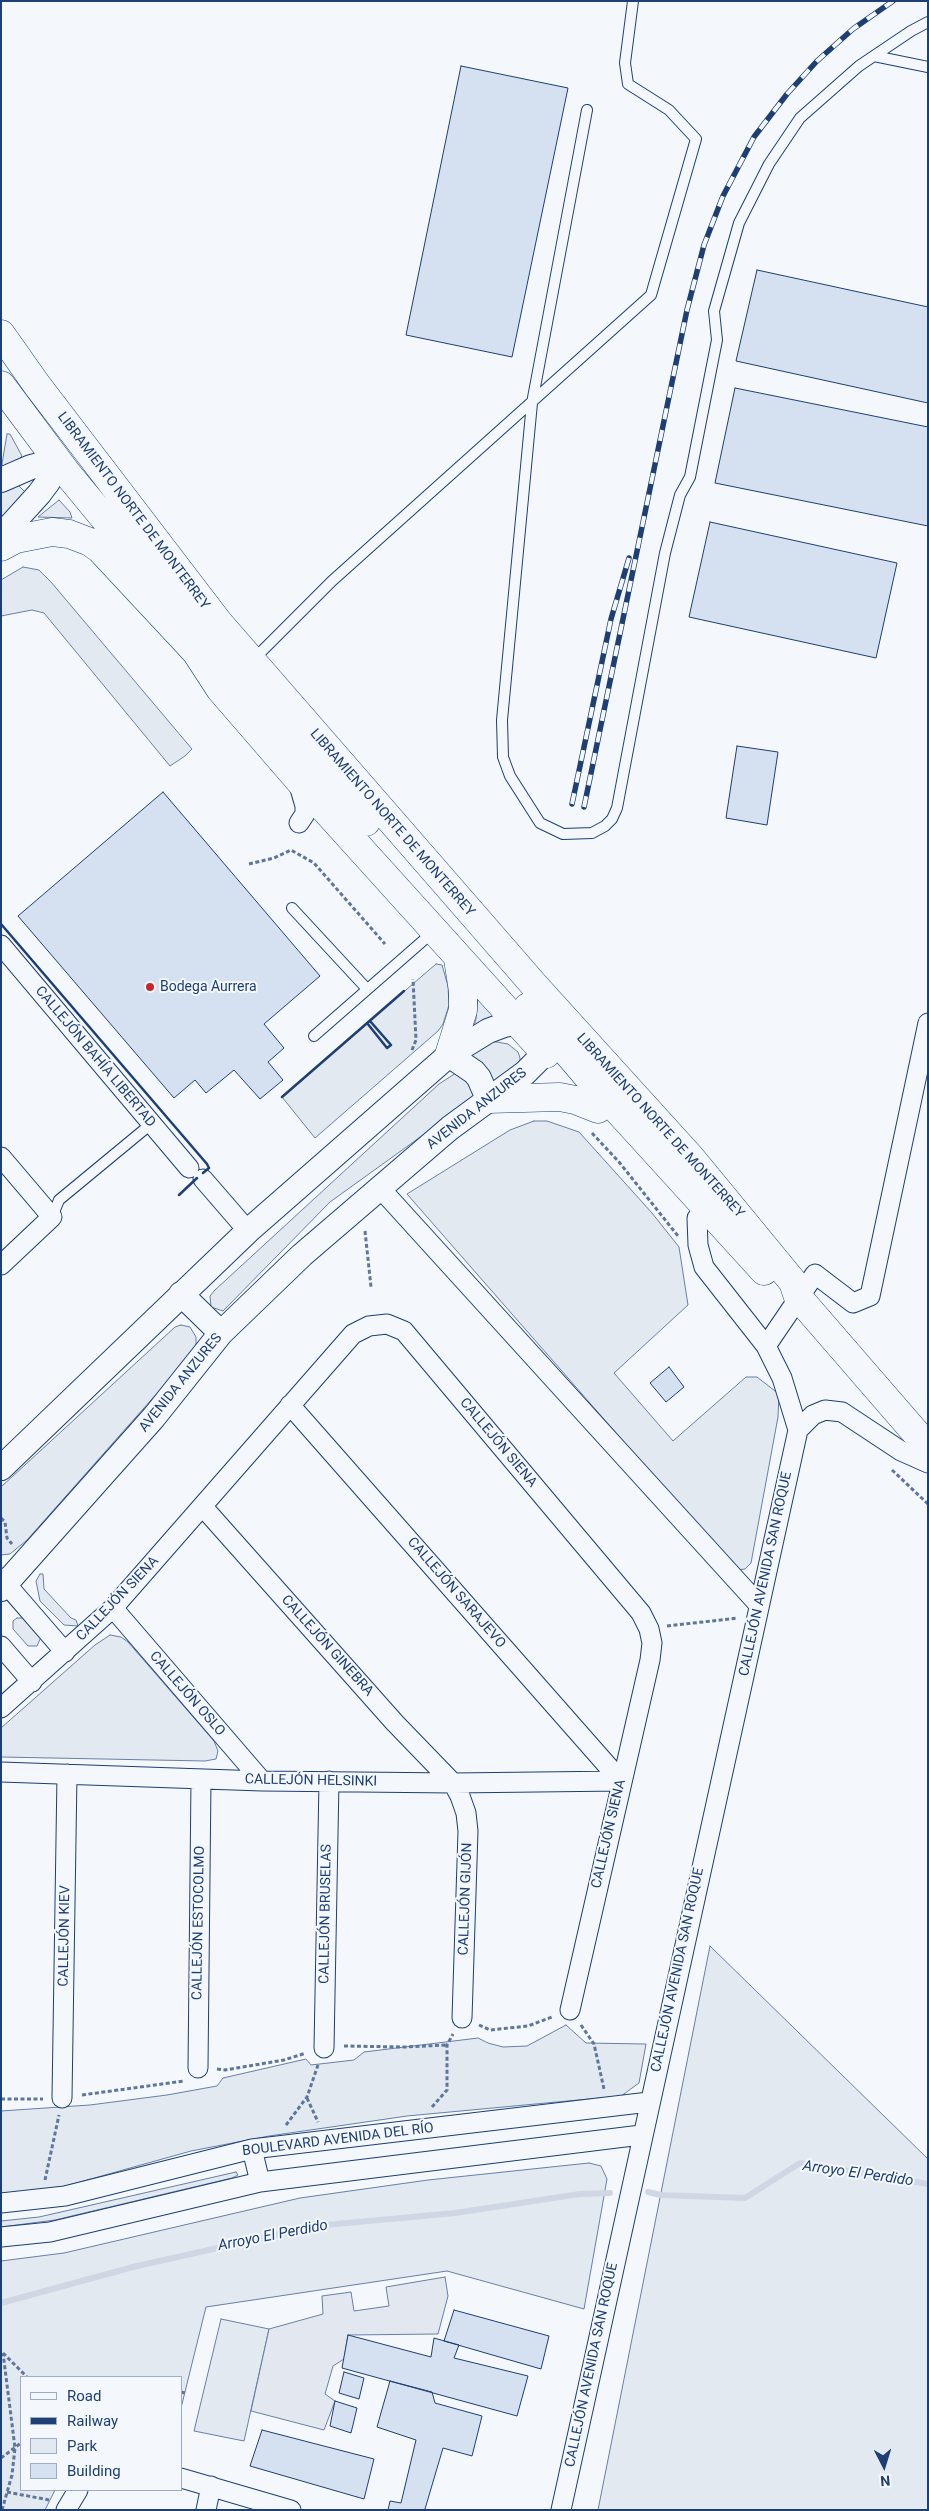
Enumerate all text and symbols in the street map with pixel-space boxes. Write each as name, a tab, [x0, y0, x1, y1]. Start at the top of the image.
street label: LIBRAMIENTO NORTE DE MONTERREY	[53, 409, 213, 613]
street label: LIBRAMIENTO NORTE DE MONTERREY	[306, 726, 478, 920]
place label: Bodega Aurrera	[160, 979, 257, 995]
marker: Bodega Aurrera	[144, 981, 156, 993]
street label: CALLEJÓN BAHÍA LIBERTAD	[31, 983, 159, 1131]
street label: LIBRAMIENTO NORTE DE MONTERREY	[573, 1030, 747, 1222]
street label: AVENIDA ANZURES	[424, 1065, 530, 1153]
street label: AVENIDA ANZURES	[136, 1330, 226, 1436]
street label: CALLEJÓN SIENA	[456, 1395, 540, 1491]
street label: CALLEJÓN AVENIDA SAN ROQUE	[736, 1470, 796, 1678]
street label: CALLEJÓN SARAJEVO	[403, 1534, 509, 1652]
street label: CALLEJÓN SIENA	[73, 1553, 163, 1645]
street label: CALLEJÓN GINEBRA	[277, 1592, 377, 1700]
street label: CALLEJÓN OSLO	[146, 1648, 228, 1740]
street label: CALLEJÓN HELSINKI	[245, 1771, 377, 1791]
street label: CALLEJÓN SIENA	[588, 1778, 630, 1890]
street label: CALLEJÓN GIJÓN	[456, 1842, 476, 1956]
street label: CALLEJÓN BRUSELAS	[316, 1844, 336, 1984]
street label: CALLEJÓN ESTOCOLMO	[189, 1846, 209, 2000]
street label: CALLEJÓN AVENIDA SAN ROQUE	[648, 1866, 708, 2074]
street label: CALLEJÓN KIEV	[56, 1885, 74, 1987]
street label: BOULEVARD AVENIDA DEL RÍO	[241, 2120, 435, 2160]
water label: Arroyo El Perdido	[802, 2157, 914, 2191]
water label: Arroyo El Perdido	[217, 2217, 329, 2255]
street label: CALLEJÓN AVENIDA SAN ROQUE	[562, 2261, 622, 2469]
legend	[20, 2376, 182, 2491]
text: Road	[67, 2387, 101, 2405]
text: Railway	[67, 2412, 118, 2430]
text: Park	[67, 2437, 97, 2455]
north arrow	[859, 2441, 909, 2491]
text: Building	[67, 2462, 121, 2480]
text: N	[880, 2473, 891, 2489]

